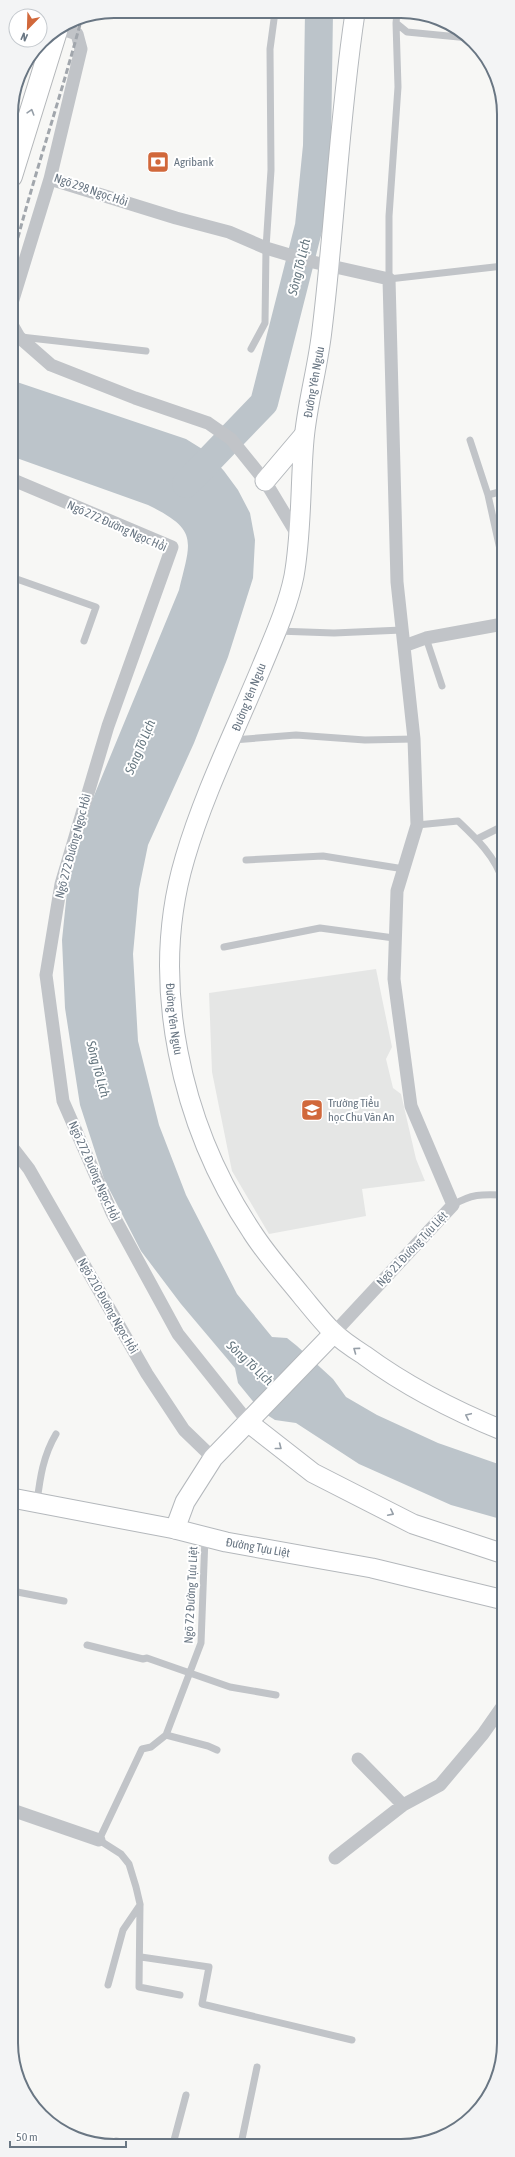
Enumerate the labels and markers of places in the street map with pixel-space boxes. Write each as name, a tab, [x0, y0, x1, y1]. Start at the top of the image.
bank icon: Agribank	[145, 149, 171, 175]
place label: Agribank	[174, 155, 214, 169]
place label: Trường Tiểu học Chu Văn An	[328, 1096, 394, 1124]
school or university icon: Trường Tiểu học Chu Văn An	[299, 1097, 325, 1123]

